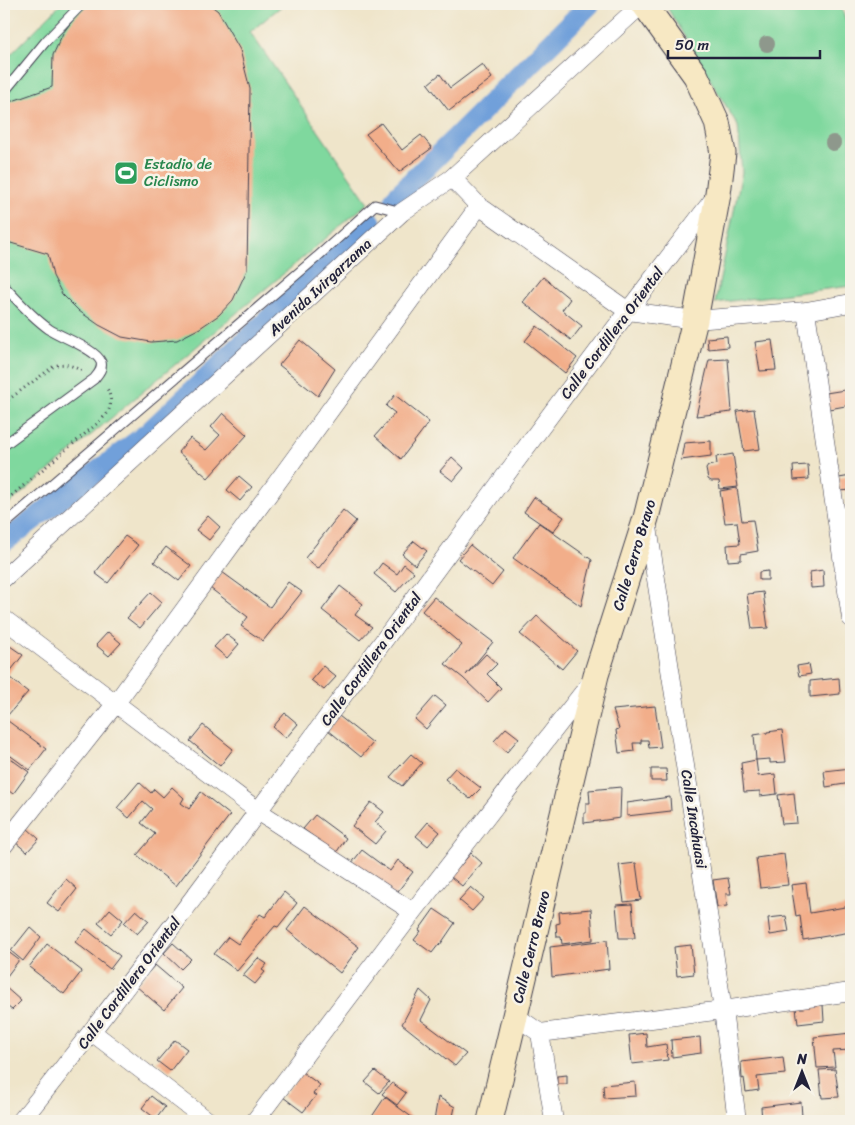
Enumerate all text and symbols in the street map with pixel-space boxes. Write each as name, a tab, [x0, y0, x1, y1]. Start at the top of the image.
scale bar	[668, 28, 820, 60]
text: 50 m	[675, 32, 710, 58]
place label: Estadio de Ciclismo	[144, 151, 213, 194]
sports icon: Estadio de Ciclismo	[113, 160, 139, 186]
street label: Avenida Ivirgarzama	[261, 231, 378, 343]
street label: Calle Cordillera Oriental	[553, 261, 671, 405]
street label: Calle Cerro Bravo	[605, 496, 663, 614]
street label: Calle Cordillera Oriental	[313, 586, 429, 731]
street label: Calle Incahuasi	[673, 768, 715, 871]
street label: Calle Cerro Bravo	[504, 887, 558, 1006]
street label: Calle Cordillera Oriental	[70, 911, 188, 1055]
text: N	[796, 1047, 807, 1072]
north arrow	[778, 1048, 828, 1098]

